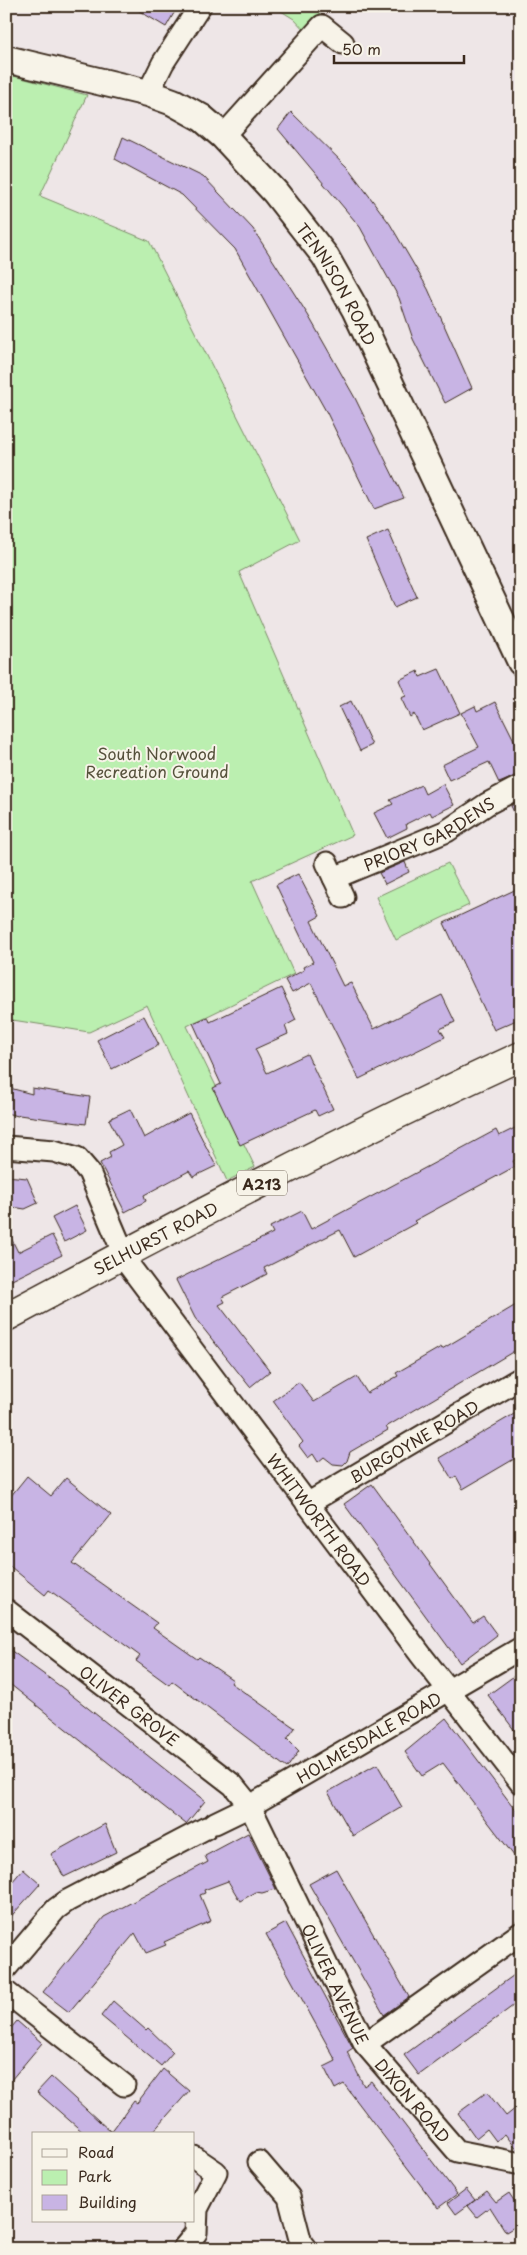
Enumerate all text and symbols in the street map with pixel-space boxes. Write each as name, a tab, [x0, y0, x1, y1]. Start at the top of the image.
scale bar	[334, 32, 464, 64]
text: 50 m	[342, 37, 381, 60]
street label: TENNISON ROAD	[291, 217, 382, 349]
park label: South Norwood Recreation Ground	[85, 741, 229, 783]
street label: PRIORY GARDENS	[360, 790, 498, 876]
road number: A213	[237, 1170, 287, 1196]
street label: SELHURST ROAD	[89, 1195, 222, 1280]
street label: BURGOYNE ROAD	[345, 1394, 483, 1489]
street label: WHITWORTH ROAD	[262, 1448, 377, 1591]
street label: OLIVER GROVE	[75, 1659, 184, 1751]
street label: HOLMESDALE ROAD	[291, 1685, 445, 1789]
street label: OLIVER AVENUE	[296, 1919, 375, 2048]
street label: DIXON ROAD	[370, 2053, 456, 2148]
legend	[32, 2132, 195, 2222]
text: Road	[78, 2140, 114, 2163]
text: Park	[78, 2164, 112, 2187]
text: Building	[78, 2190, 137, 2213]

